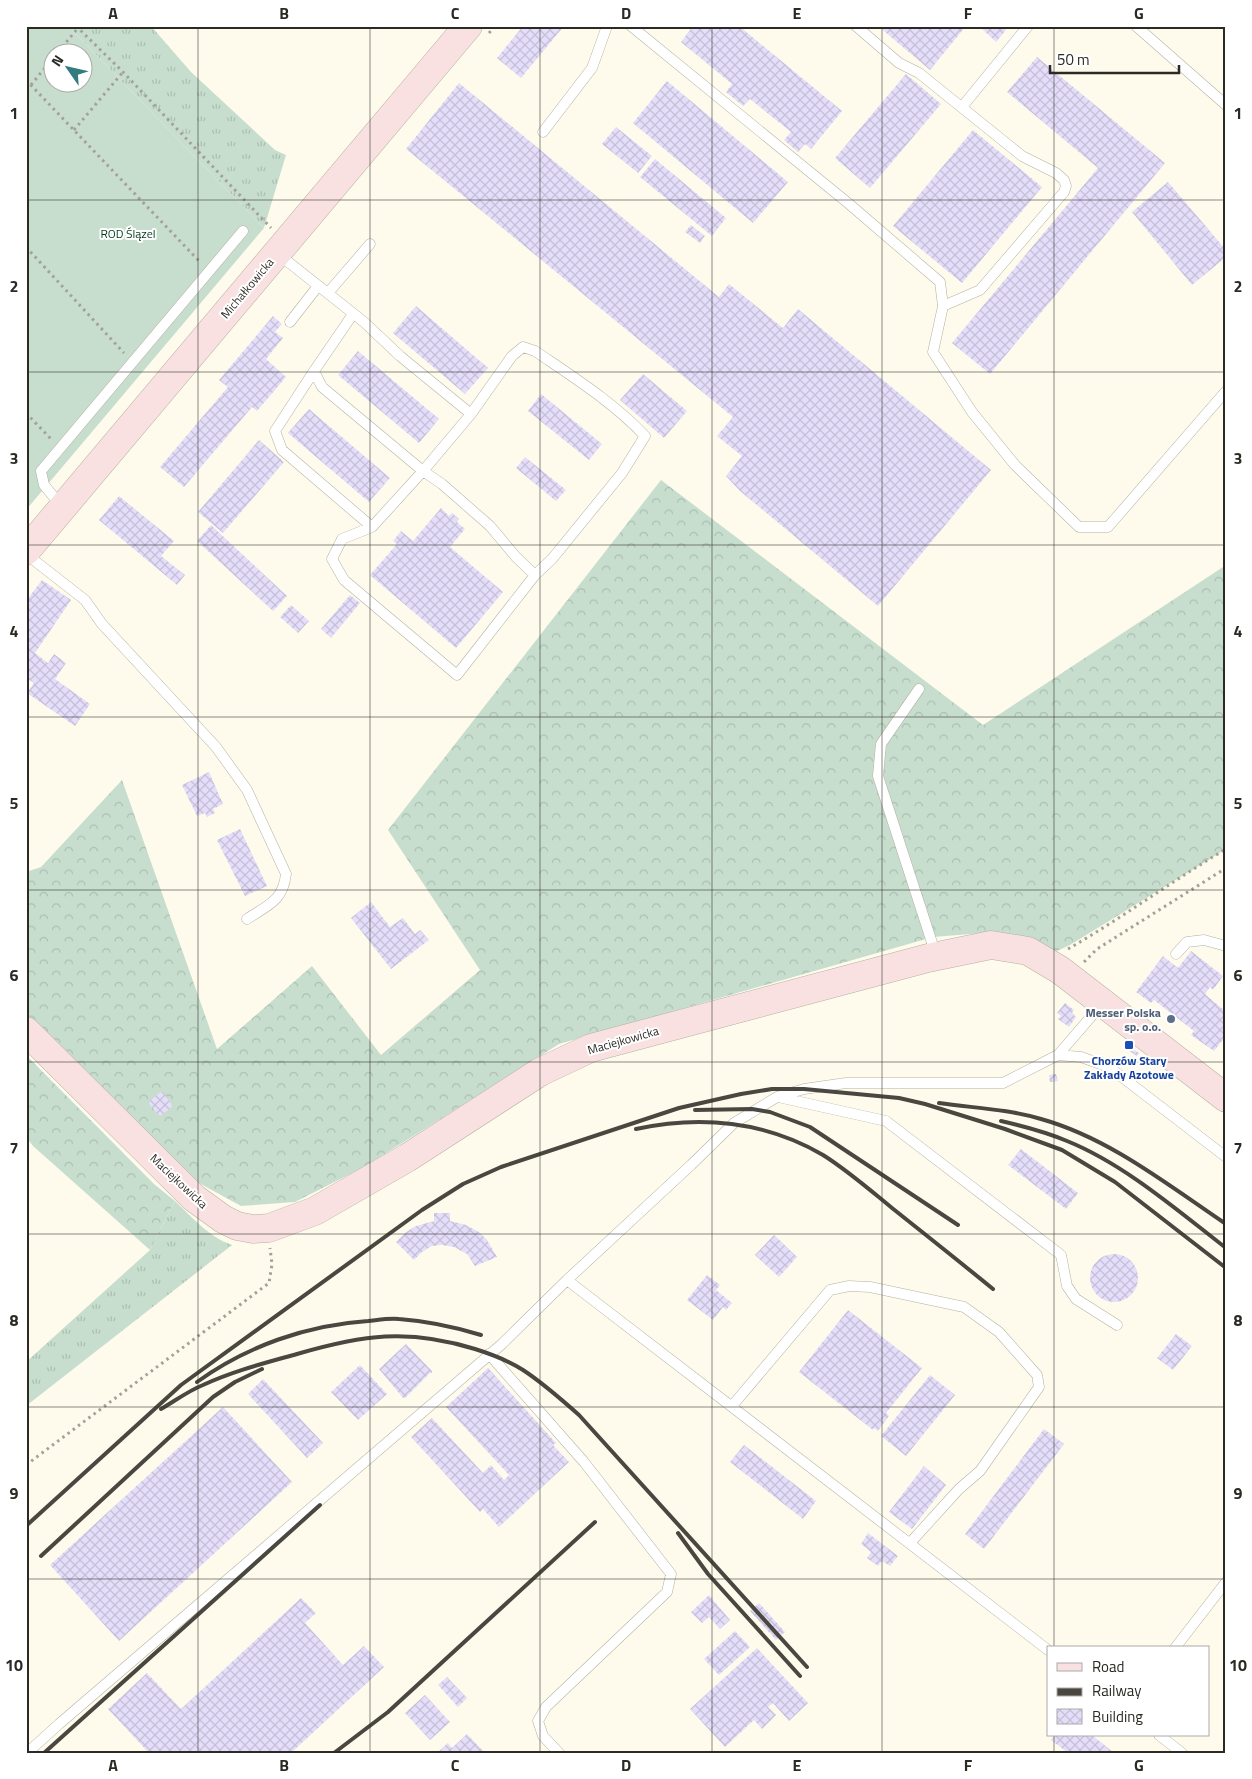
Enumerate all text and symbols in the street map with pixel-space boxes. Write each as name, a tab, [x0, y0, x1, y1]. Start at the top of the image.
text: A	[108, 1, 118, 25]
text: B	[279, 1, 289, 25]
text: C	[451, 1, 460, 25]
text: D	[621, 1, 631, 25]
text: E	[793, 1, 802, 25]
text: F	[964, 1, 973, 25]
text: G	[1134, 1, 1144, 25]
north arrow	[42, 42, 92, 92]
scale bar	[1050, 42, 1178, 74]
text: 50 m	[1057, 48, 1090, 71]
text: N	[45, 51, 68, 70]
text: 1	[10, 101, 18, 125]
text: 1	[1234, 101, 1242, 125]
park label: ROD Ślązel	[100, 224, 156, 243]
street label: Michałkowicka	[216, 253, 278, 323]
text: 2	[10, 274, 18, 298]
text: 2	[1234, 274, 1242, 298]
text: 3	[10, 446, 18, 470]
text: 3	[1234, 446, 1242, 470]
text: 4	[10, 619, 19, 643]
text: 4	[1234, 619, 1243, 643]
text: 5	[10, 791, 19, 815]
text: 5	[1234, 791, 1243, 815]
text: 6	[10, 963, 19, 987]
text: 6	[1234, 963, 1243, 987]
place label: Messer Polska sp. o.o.	[1085, 1003, 1161, 1036]
marker: Messer Polska sp. o.o.	[1165, 1013, 1177, 1025]
street label: Maciejkowicka	[585, 1021, 661, 1059]
marker: Chorzów Stary Zakłady Azotowe	[1123, 1039, 1135, 1051]
place label: Chorzów Stary Zakłady Azotowe	[1084, 1051, 1174, 1084]
text: 7	[10, 1136, 18, 1160]
text: 7	[1234, 1136, 1242, 1160]
street label: Maciejkowicka	[146, 1149, 212, 1213]
text: 8	[10, 1308, 19, 1332]
text: 8	[1234, 1308, 1243, 1332]
text: 9	[10, 1481, 19, 1505]
text: 9	[1234, 1481, 1243, 1505]
legend	[1047, 1646, 1210, 1736]
text: 10	[5, 1653, 23, 1677]
text: 10	[1229, 1653, 1247, 1677]
text: Road	[1092, 1655, 1124, 1678]
text: Railway	[1092, 1679, 1142, 1702]
text: Building	[1092, 1705, 1143, 1728]
text: A	[108, 1753, 118, 1777]
text: B	[279, 1753, 289, 1777]
text: C	[451, 1753, 460, 1777]
text: D	[621, 1753, 631, 1777]
text: E	[793, 1753, 802, 1777]
text: F	[964, 1753, 973, 1777]
text: G	[1134, 1753, 1144, 1777]

